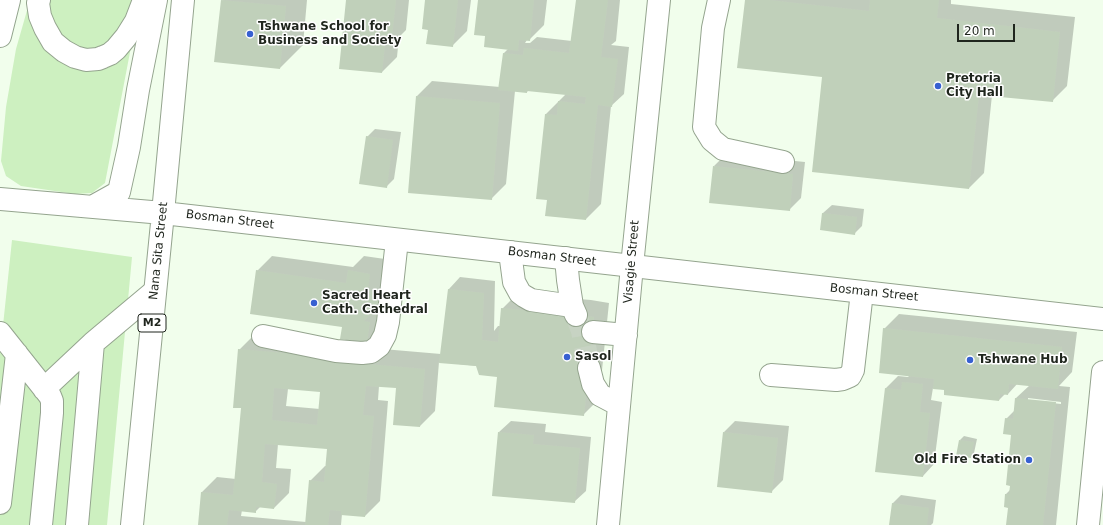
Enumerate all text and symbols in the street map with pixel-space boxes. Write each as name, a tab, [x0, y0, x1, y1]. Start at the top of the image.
scale bar	[959, 16, 1017, 42]
place label: Tshwane School for Business and Society	[258, 20, 401, 48]
text: 20 m	[964, 24, 995, 38]
marker: Tshwane School for Business and Society	[245, 29, 255, 39]
place label: Pretoria City Hall	[946, 72, 1003, 100]
marker: Pretoria City Hall	[933, 81, 943, 91]
street label: Nana Sita Street	[147, 201, 171, 301]
street label: Bosman Street	[185, 207, 275, 233]
street label: Visagie Street	[621, 220, 643, 304]
street label: Bosman Street	[507, 244, 597, 270]
street label: Bosman Street	[829, 281, 919, 305]
place label: Sacred Heart Cath. Cathedral	[322, 289, 428, 317]
marker: Sacred Heart Cath. Cathedral	[309, 298, 319, 308]
road number: M2	[138, 314, 166, 332]
place label: Sasol	[575, 350, 611, 364]
marker: Sasol	[562, 352, 572, 362]
place label: Tshwane Hub	[978, 353, 1067, 367]
marker: Tshwane Hub	[965, 355, 975, 365]
place label: Old Fire Station	[914, 453, 1021, 467]
marker: Old Fire Station	[1024, 455, 1034, 465]

